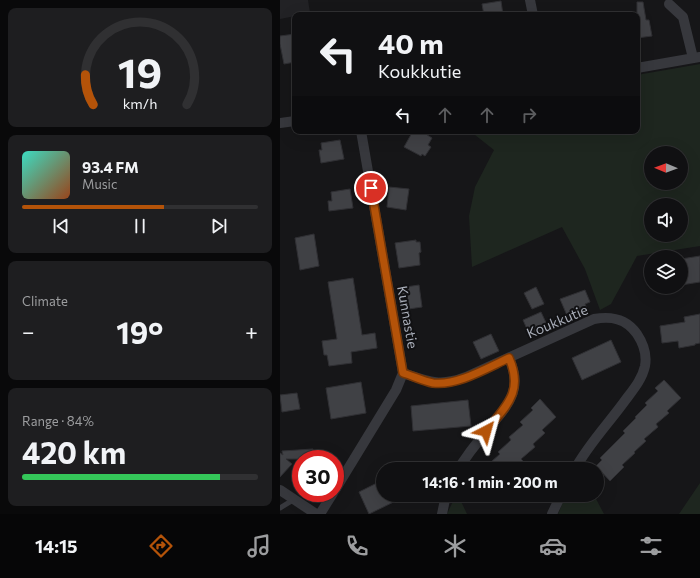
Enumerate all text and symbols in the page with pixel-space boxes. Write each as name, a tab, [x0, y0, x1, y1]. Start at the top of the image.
text: 40 m	[378, 26, 444, 60]
icon: left	[312, 28, 364, 80]
text: 19	[118, 46, 162, 97]
text: Koukkutie	[378, 60, 461, 82]
text: km/h	[123, 94, 157, 112]
icon: left	[392, 104, 414, 126]
icon: ahead	[434, 104, 456, 126]
icon: ahead	[476, 104, 498, 126]
icon: right	[518, 104, 540, 126]
north arrow	[644, 146, 688, 190]
map controls	[644, 146, 688, 294]
text: 93.4 FM	[82, 158, 139, 176]
pin	[354, 171, 388, 205]
text: Music	[82, 176, 117, 192]
icon: arrive	[360, 177, 382, 199]
button: sound	[644, 198, 688, 242]
icon: previous	[50, 215, 72, 237]
icon: pause	[129, 215, 151, 237]
icon: next	[208, 215, 230, 237]
button: layers	[644, 250, 688, 294]
street label: Kunnastie	[394, 284, 422, 350]
text: Climate	[22, 293, 68, 309]
street label: Koukkutie	[524, 301, 590, 341]
text: 19°	[116, 313, 163, 350]
text: −	[22, 318, 35, 345]
text: +	[245, 318, 258, 345]
position arrow	[465, 410, 507, 452]
text: Range · 84%	[22, 413, 94, 429]
text: 420 km	[22, 433, 126, 470]
speed limit sign: 30	[292, 450, 344, 502]
text: 14:16 · 1 min · 200 m	[422, 473, 558, 491]
icon: directions	[147, 532, 175, 560]
icon: music	[245, 532, 273, 560]
icon: phone	[343, 532, 371, 560]
icon: climate	[441, 532, 469, 560]
icon: car	[539, 532, 567, 560]
icon: filters	[637, 532, 665, 560]
text: 14:15	[35, 535, 78, 557]

